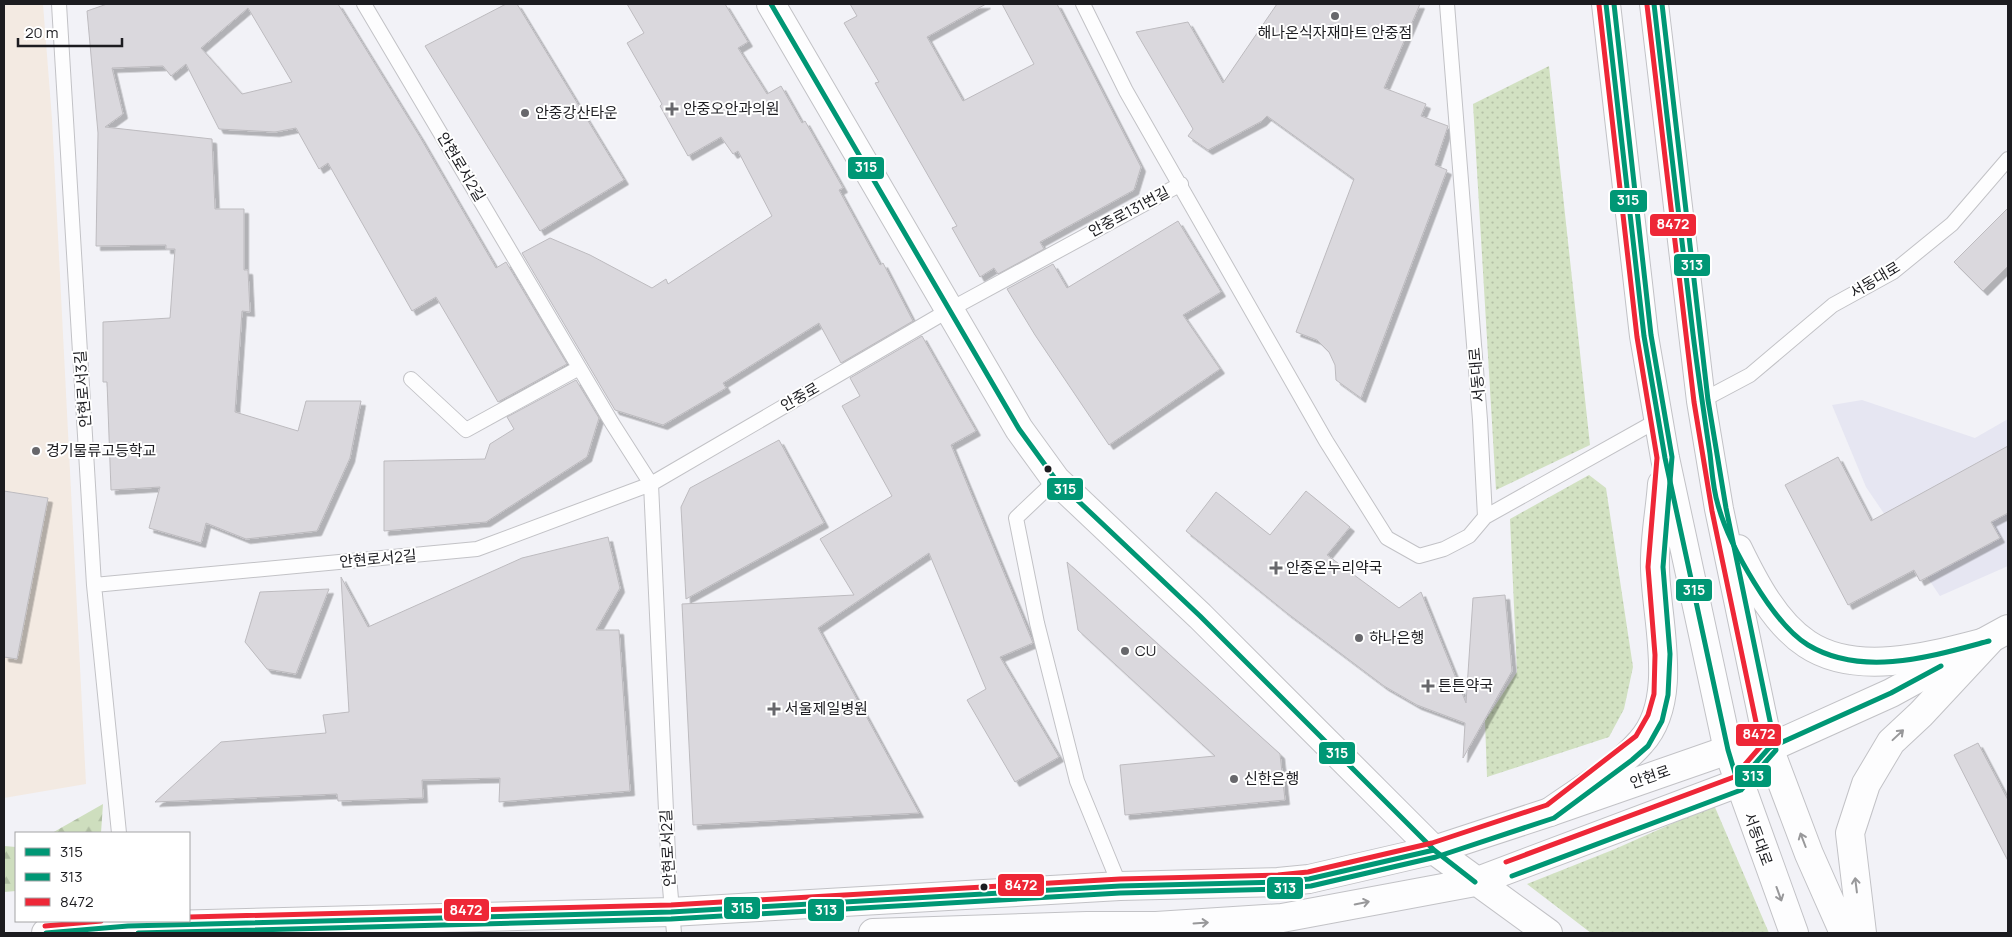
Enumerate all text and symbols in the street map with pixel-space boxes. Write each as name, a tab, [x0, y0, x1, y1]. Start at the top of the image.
marker: 해나온식자재마트 안중점	[1329, 10, 1341, 22]
scale bar	[18, 15, 121, 47]
text: 20 m	[25, 22, 58, 43]
place label: 해나온식자재마트 안중점	[1258, 22, 1412, 43]
place label: 안중오안과의원	[683, 98, 780, 119]
place label: 안중강산타운	[535, 102, 618, 123]
marker: 안중오안과의원	[665, 102, 679, 116]
marker: 안중강산타운	[519, 107, 531, 119]
street label: 안현로서2길	[432, 128, 490, 205]
line badge: 315	[847, 156, 885, 180]
text: 315	[855, 157, 877, 176]
street label: 안중로131번길	[1085, 181, 1173, 242]
line badge: 315	[1609, 189, 1648, 213]
text: 315	[1617, 190, 1639, 209]
line badge: 8472	[1649, 213, 1697, 237]
text: 8472	[1657, 214, 1689, 233]
line badge: 313	[1673, 253, 1711, 277]
text: 313	[1681, 255, 1703, 274]
street label: 서동대로	[1846, 256, 1904, 303]
street label: 서동대로	[1464, 347, 1489, 403]
street label: 안현로서3길	[69, 350, 96, 428]
street label: 안중로	[777, 377, 823, 416]
place label: 경기물류고등학교	[46, 440, 156, 461]
marker: 경기물류고등학교	[30, 445, 42, 457]
unlabelled marker	[1043, 464, 1053, 474]
line badge: 315	[1046, 477, 1084, 501]
text: 315	[1054, 479, 1076, 498]
street label: 안현로서2길	[338, 545, 418, 572]
place label: 안중온누리약국	[1286, 557, 1383, 578]
marker: 안중온누리약국	[1270, 562, 1282, 574]
line badge: 315	[1675, 578, 1713, 602]
text: 315	[1683, 580, 1705, 599]
place label: 하나은행	[1369, 627, 1424, 648]
marker: 하나은행	[1353, 632, 1365, 644]
place label: CU	[1135, 640, 1156, 661]
marker: CU	[1119, 645, 1131, 657]
place label: 튼튼약국	[1438, 675, 1493, 696]
marker: 튼튼약국	[1422, 680, 1434, 692]
place label: 서울제일병원	[785, 698, 868, 719]
marker: 서울제일병원	[767, 702, 781, 716]
line badge: 8472	[1735, 723, 1782, 747]
text: 8472	[1743, 724, 1775, 743]
one-way arrow	[1892, 729, 1904, 741]
line badge: 315	[1318, 741, 1356, 765]
text: 315	[1326, 743, 1348, 762]
street label: 안현로	[1627, 760, 1673, 793]
line badge: 313	[1734, 764, 1772, 788]
text: 313	[1742, 766, 1764, 785]
place label: 신한은행	[1244, 768, 1299, 789]
marker: 신한은행	[1228, 773, 1240, 785]
street label: 안현로서2길	[655, 809, 680, 887]
street label: 서동대로	[1739, 809, 1778, 868]
legend	[15, 832, 190, 922]
one-way arrow	[1798, 833, 1807, 849]
text: 315	[60, 841, 83, 862]
text: 313	[60, 866, 82, 887]
line badge: 8472	[997, 873, 1045, 897]
text: 8472	[1005, 875, 1037, 894]
line badge: 313	[1266, 876, 1304, 900]
one-way arrow	[1851, 877, 1861, 893]
text: 313	[1274, 878, 1296, 897]
unlabelled marker	[979, 882, 989, 892]
one-way arrow	[1775, 886, 1784, 901]
text: 8472	[60, 891, 94, 912]
line badge: 315	[723, 896, 761, 920]
line badge: 8472	[443, 898, 490, 922]
text: 315	[731, 898, 753, 917]
line badge: 313	[807, 898, 845, 922]
one-way arrow	[1354, 898, 1370, 907]
text: 8472	[450, 900, 482, 919]
text: 313	[815, 900, 837, 919]
one-way arrow	[1193, 919, 1209, 928]

